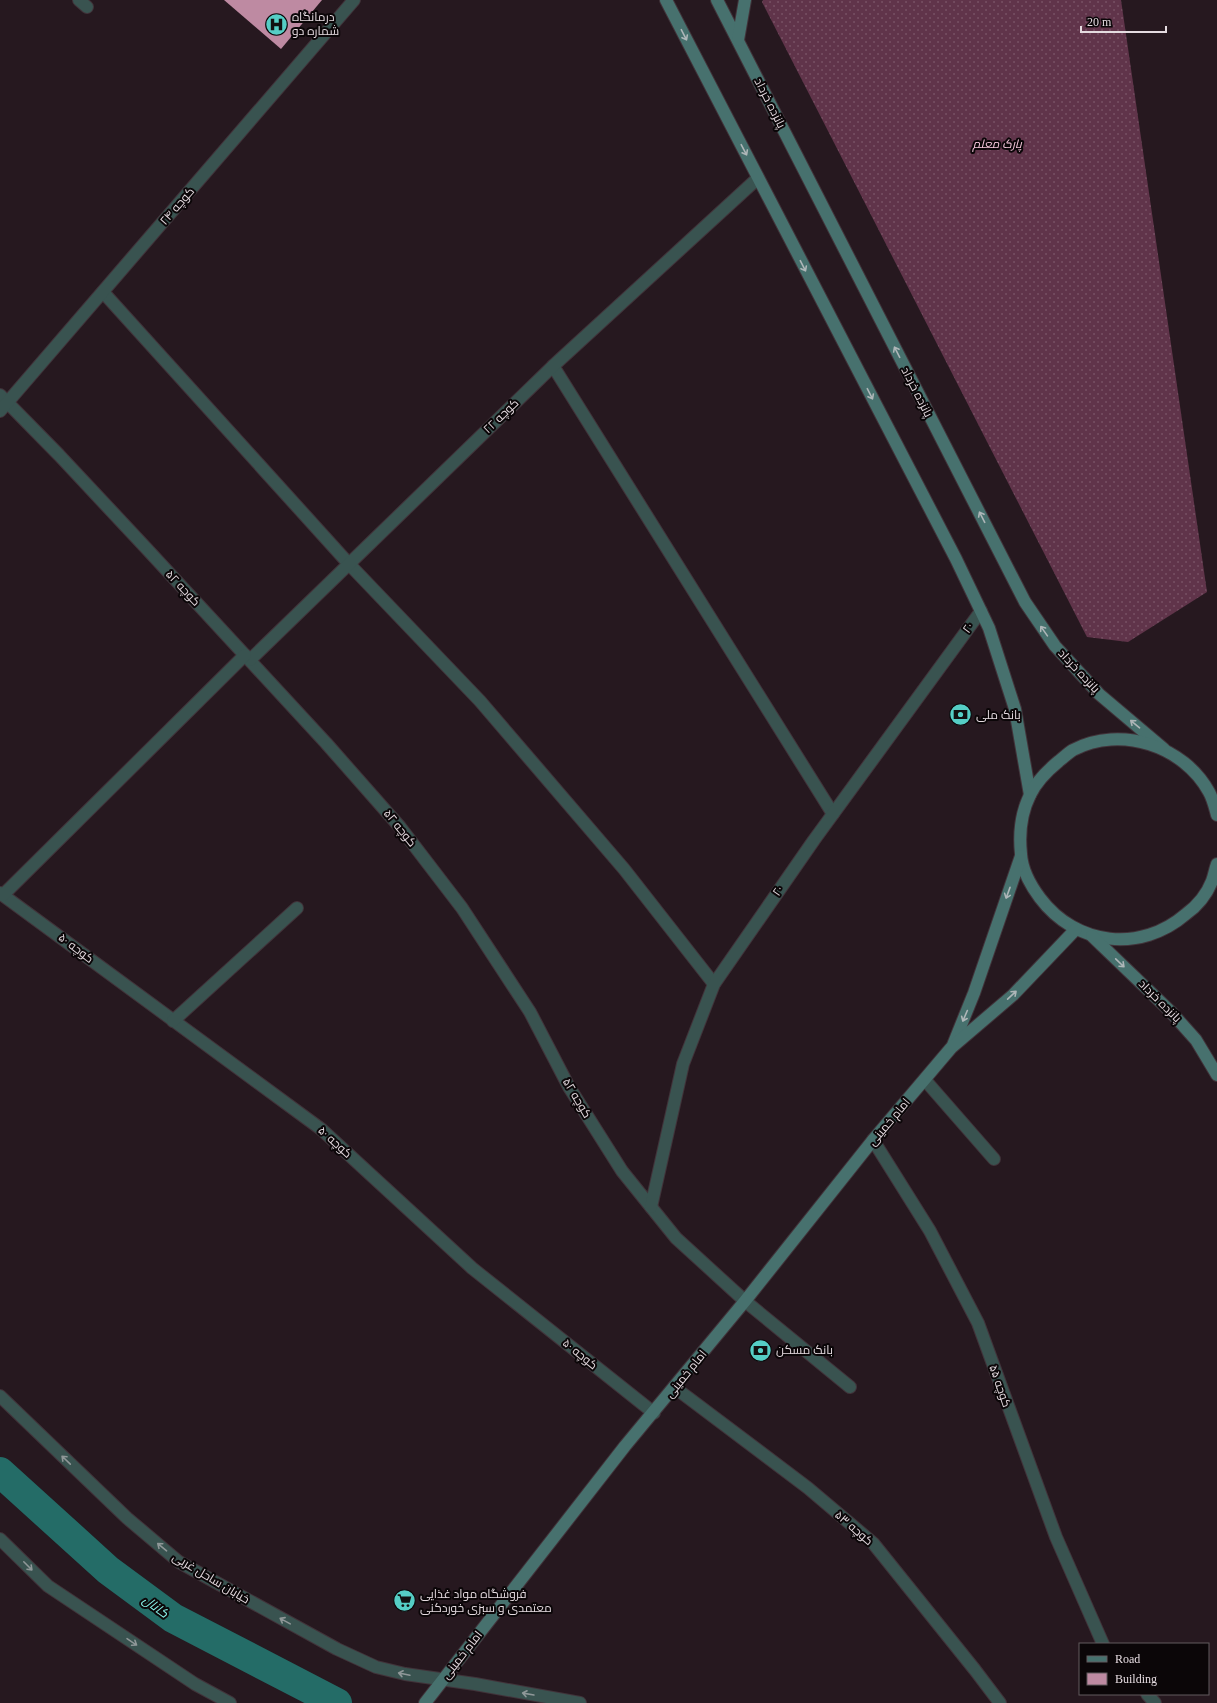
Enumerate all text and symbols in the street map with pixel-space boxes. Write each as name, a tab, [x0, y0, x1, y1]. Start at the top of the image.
scale bar	[1081, 8, 1166, 34]
place label: درمانگاه شماره دو	[292, 10, 339, 38]
hospital icon: درمانگاه شماره دو	[264, 11, 290, 37]
text: 20 m	[1087, 15, 1112, 29]
one-way arrow	[681, 28, 688, 40]
street label: پانزده خرداد	[750, 76, 789, 132]
park label: پارک معلم	[971, 137, 1022, 152]
one-way arrow	[740, 144, 748, 156]
street label: کوچه ۲۴	[157, 184, 199, 229]
one-way arrow	[800, 260, 808, 272]
one-way arrow	[893, 346, 900, 358]
street label: پانزده خرداد	[897, 365, 936, 421]
one-way arrow	[866, 387, 874, 399]
street label: کوچه ۲۲	[480, 396, 523, 438]
one-way arrow	[977, 512, 985, 524]
street label: کوچه ۵۲	[161, 567, 203, 610]
street label: ۲۰	[960, 620, 976, 636]
one-way arrow	[1040, 626, 1048, 637]
street label: پانزده خرداد	[1054, 646, 1103, 698]
bank icon: بانک ملی	[948, 702, 974, 728]
place label: بانک ملی	[976, 708, 1021, 722]
one-way arrow	[1129, 719, 1140, 728]
street label: کوچه ۵۲	[379, 807, 419, 851]
street label: ۲۰	[770, 883, 786, 899]
one-way arrow	[1003, 886, 1011, 898]
street label: کوچه ۵۰	[54, 930, 96, 967]
one-way arrow	[1115, 958, 1125, 968]
street label: پانزده خرداد	[1134, 977, 1185, 1027]
one-way arrow	[1007, 990, 1017, 1000]
one-way arrow	[961, 1009, 968, 1021]
street label: کوچه ۵۲	[558, 1076, 594, 1121]
street label: امام خمینی	[865, 1096, 914, 1149]
street label: کوچه ۵۰	[314, 1123, 355, 1162]
street label: کوچه ۵۰	[559, 1336, 600, 1374]
bank icon: بانک مسکن	[747, 1337, 773, 1363]
place label: بانک مسکن	[776, 1343, 833, 1357]
street label: امام خمینی	[662, 1347, 710, 1401]
street label: کوچه ۵۵	[984, 1363, 1014, 1410]
one-way arrow	[61, 1456, 71, 1465]
street label: کوچه ۵۳	[831, 1508, 876, 1550]
one-way arrow	[157, 1543, 168, 1552]
street label: خیابان ساحل غربی	[170, 1549, 252, 1607]
one-way arrow	[23, 1561, 33, 1571]
place label: فروشگاه مواد غذایی معتمدی و سبزی خوردکنی	[420, 1587, 552, 1615]
supermarket icon: فروشگاه مواد غذایی معتمدی و سبزی خوردکنی	[392, 1588, 418, 1614]
water label: کانال	[139, 1592, 172, 1622]
one-way arrow	[280, 1617, 292, 1625]
street label: امام خمینی	[439, 1628, 486, 1683]
one-way arrow	[127, 1638, 138, 1647]
legend	[1079, 1643, 1209, 1695]
text: Road	[1115, 1652, 1140, 1666]
one-way arrow	[397, 1669, 410, 1677]
text: Building	[1115, 1672, 1157, 1686]
one-way arrow	[522, 1689, 535, 1697]

